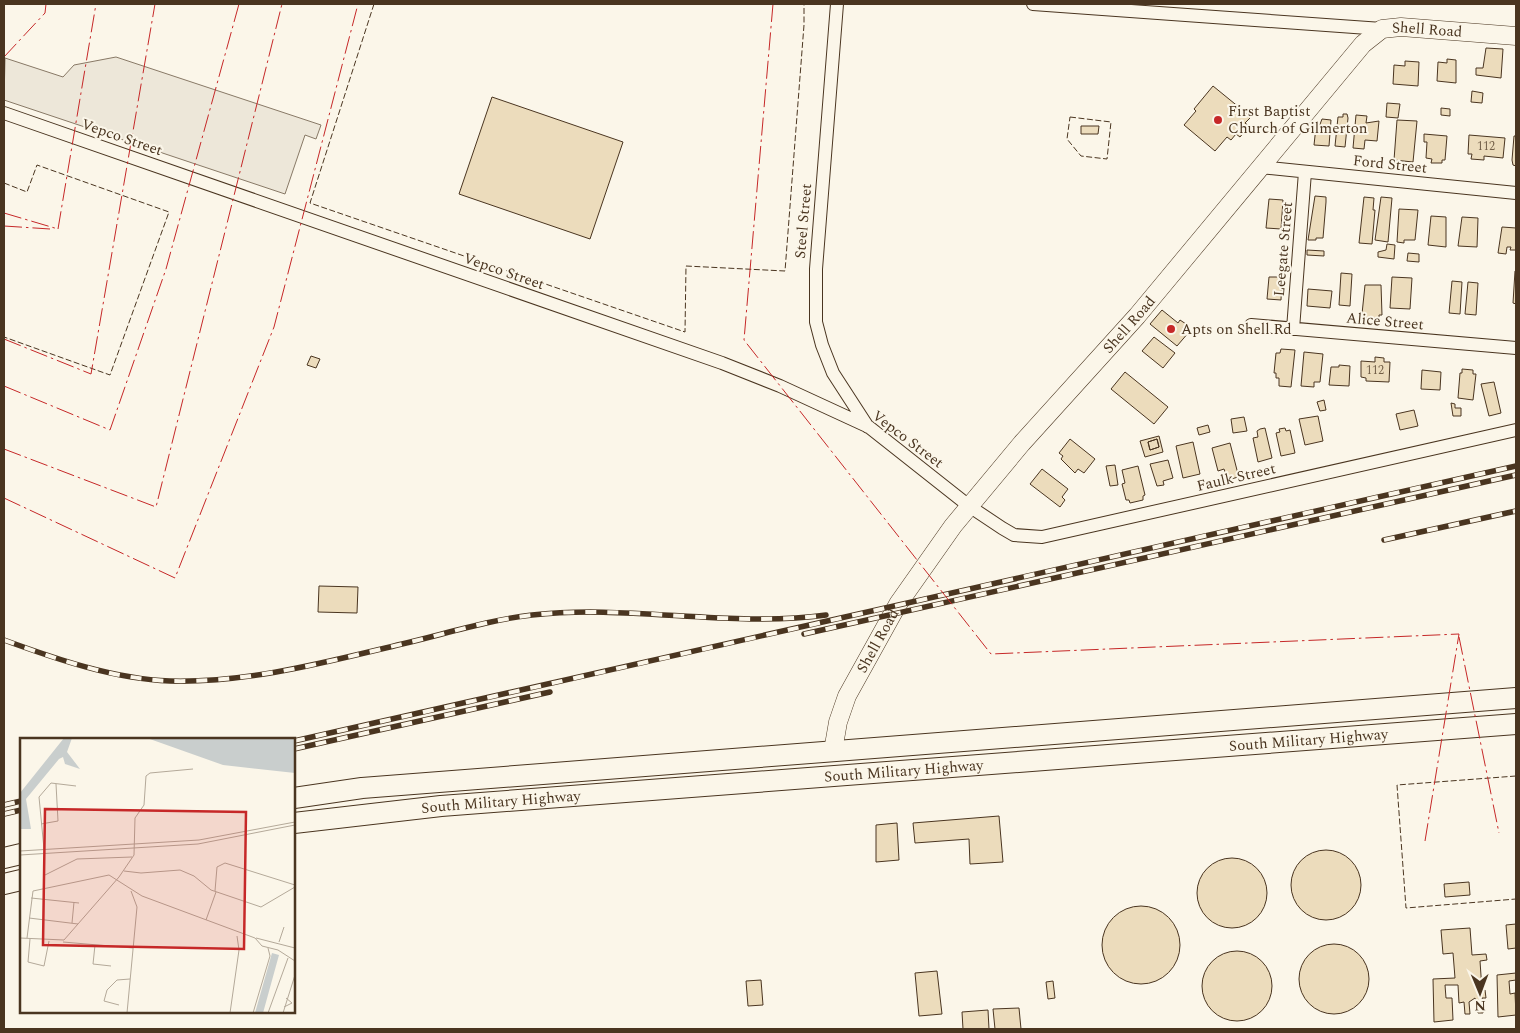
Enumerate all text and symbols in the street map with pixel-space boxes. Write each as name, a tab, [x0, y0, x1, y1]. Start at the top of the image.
street label: Shell Road	[1391, 16, 1463, 44]
place label: First Baptist Church of Gilmerton	[1228, 100, 1368, 140]
street label: Vepco Street	[78, 113, 166, 162]
marker: First Baptist Church of Gilmerton	[1212, 114, 1224, 126]
house number: 112	[1477, 137, 1495, 156]
street label: Ford Street	[1352, 149, 1428, 180]
street label: Steel Street	[789, 182, 818, 260]
street label: Leegate Street	[1268, 201, 1299, 297]
street label: Vepco Street	[460, 247, 548, 296]
street label: Shell Road	[1097, 291, 1161, 359]
street label: Alice Street	[1345, 307, 1425, 336]
place label: Apts on Shell Rd	[1181, 318, 1292, 341]
marker: Apts on Shell Rd	[1165, 323, 1177, 335]
house number: 112	[1366, 361, 1384, 380]
street label: Vepco Street	[867, 405, 948, 474]
street label: Faulk Street	[1194, 457, 1278, 498]
street label: Shell Road	[851, 605, 905, 677]
street label: South Military Highway	[1228, 723, 1390, 758]
inset map	[20, 738, 295, 1013]
street label: South Military Highway	[823, 754, 985, 789]
street label: South Military Highway	[420, 784, 582, 820]
north arrow	[1455, 968, 1505, 1018]
text: N	[1474, 995, 1486, 1016]

